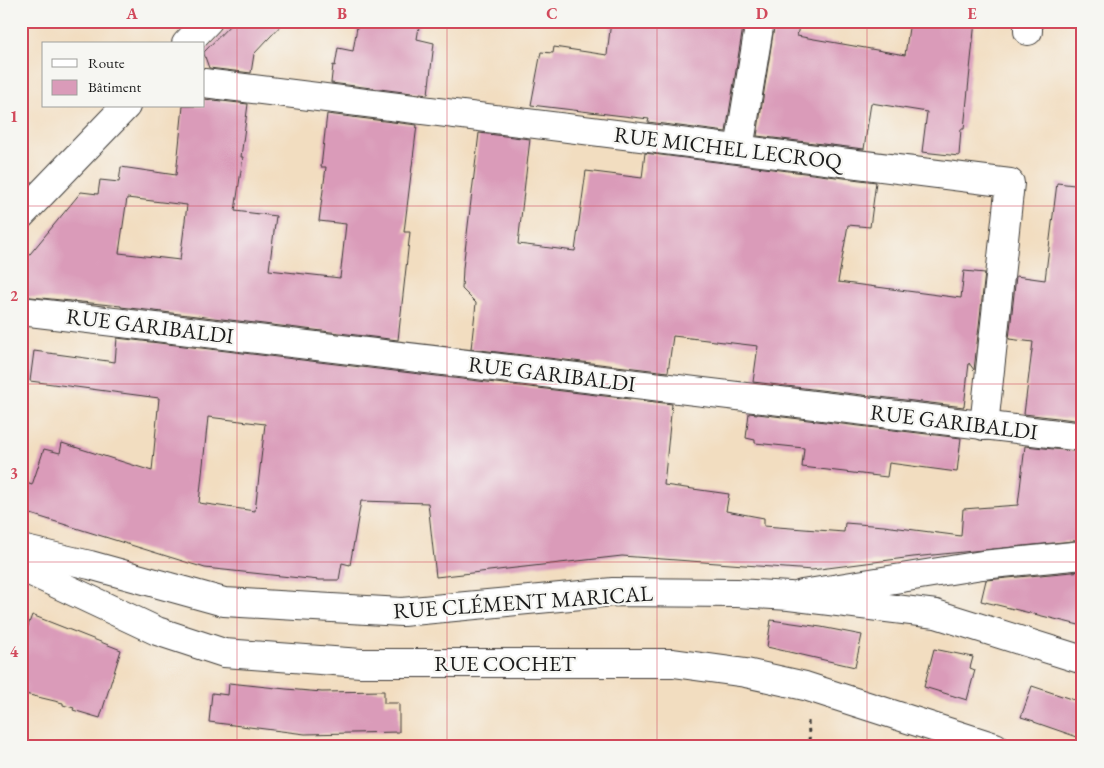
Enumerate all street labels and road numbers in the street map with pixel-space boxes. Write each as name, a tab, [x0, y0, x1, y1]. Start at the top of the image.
street label: RUE MICHEL LECROQ	[612, 120, 847, 177]
street label: RUE GARIBALDI	[65, 301, 236, 351]
street label: RUE GARIBALDI	[467, 349, 638, 399]
street label: RUE GARIBALDI	[869, 397, 1040, 447]
street label: RUE CLÉMENT MARICAL	[392, 578, 654, 626]
street label: RUE COCHET	[434, 649, 576, 678]

